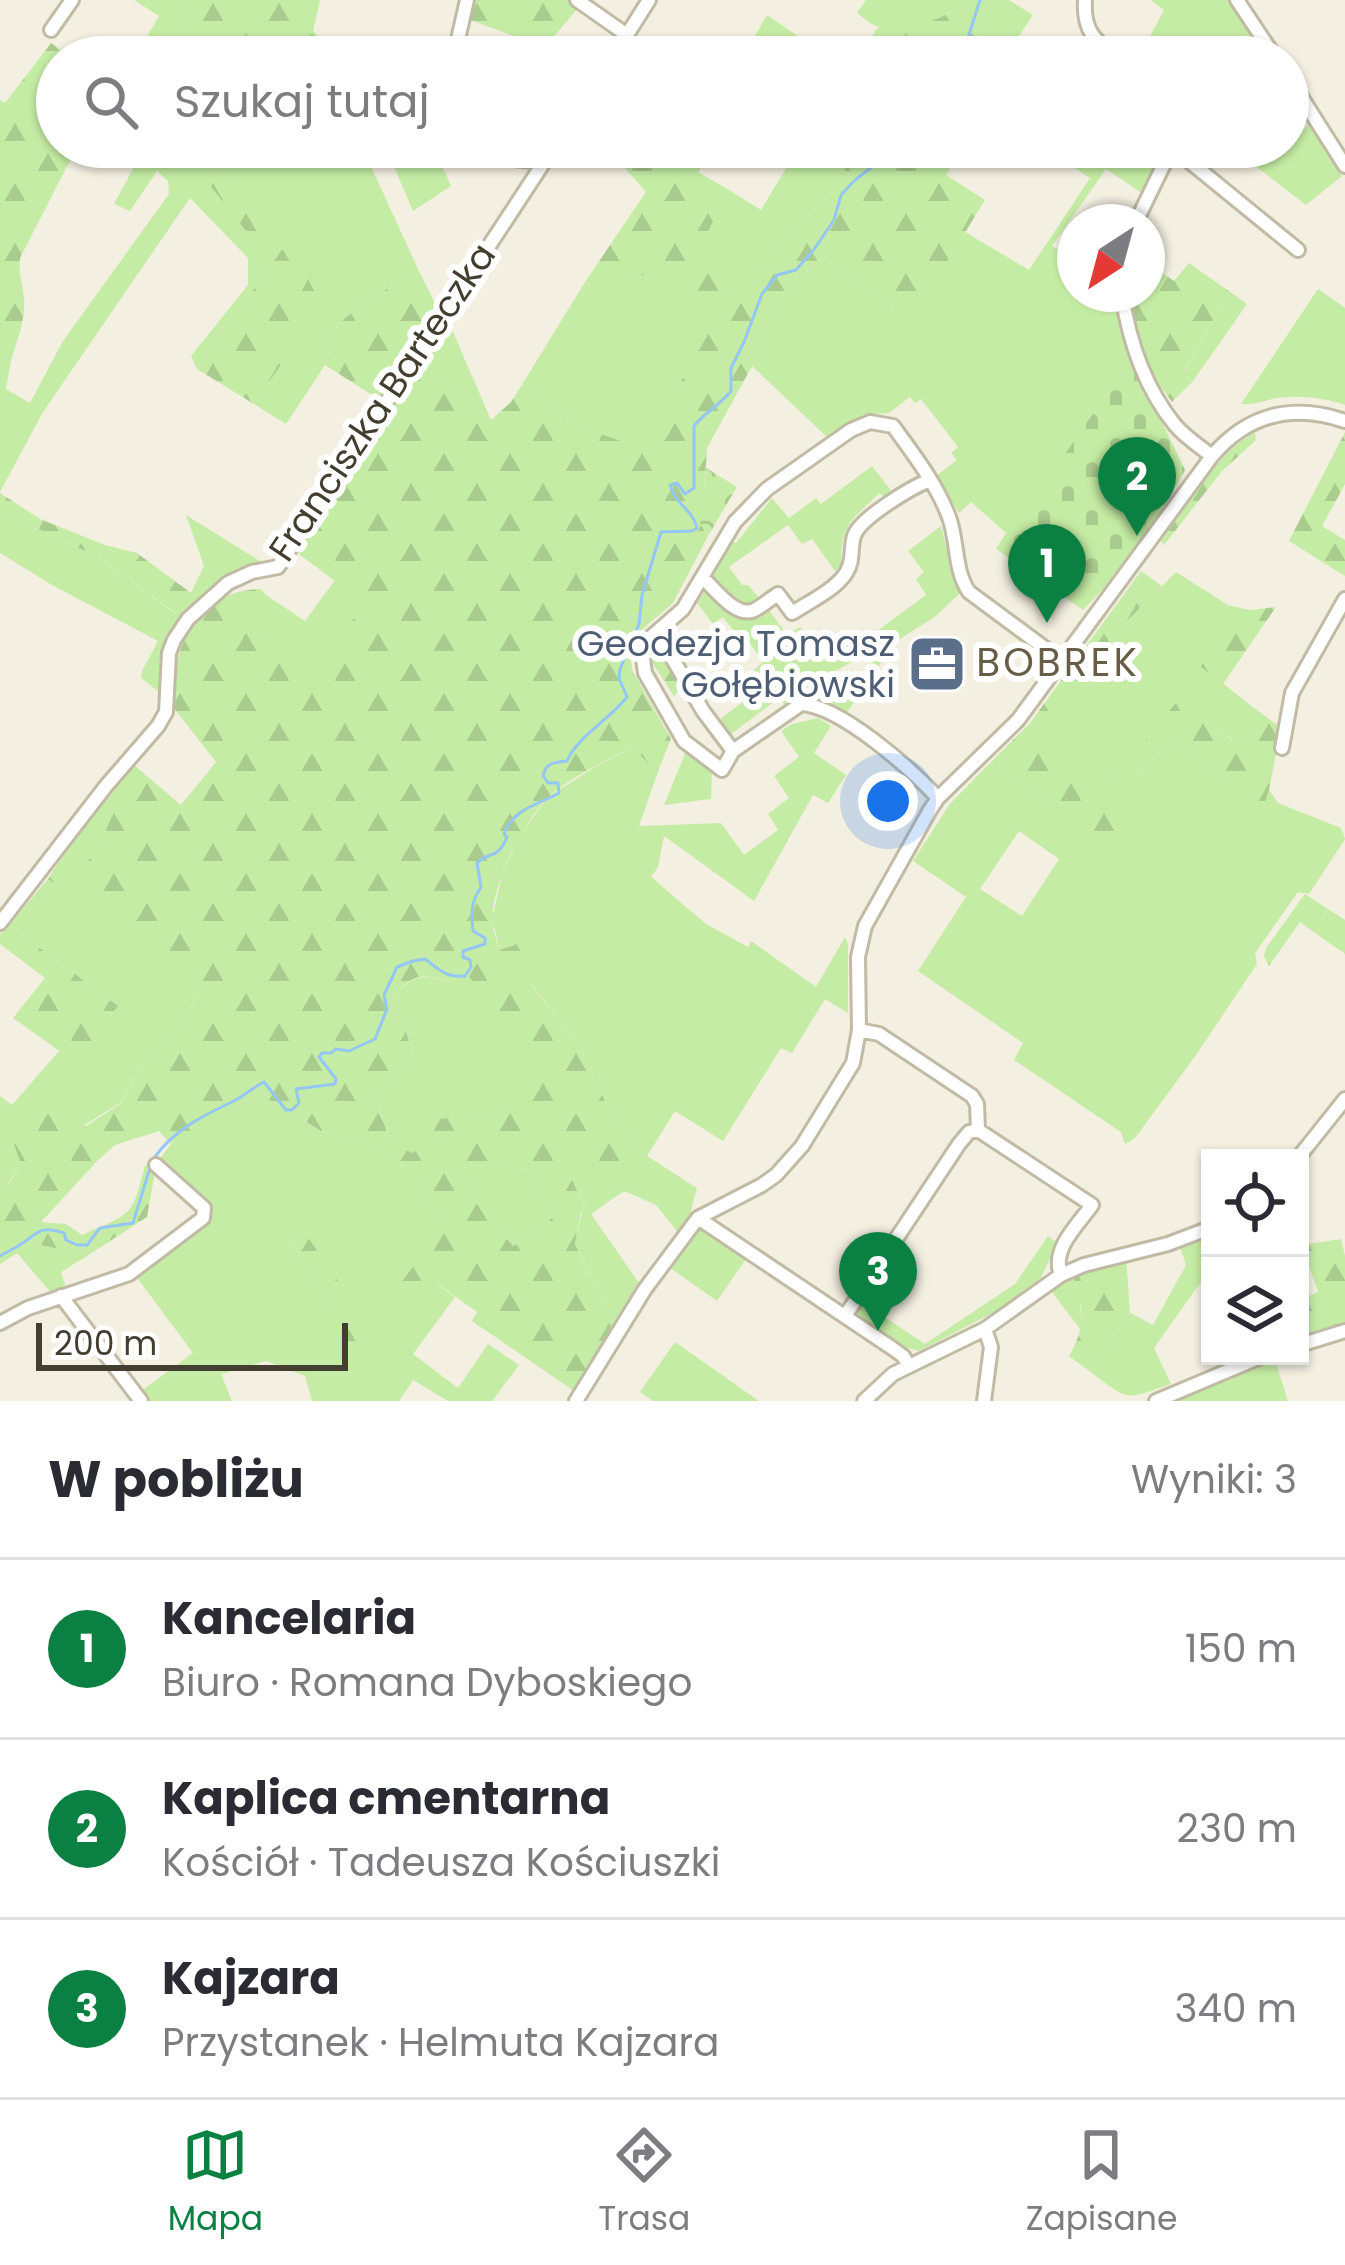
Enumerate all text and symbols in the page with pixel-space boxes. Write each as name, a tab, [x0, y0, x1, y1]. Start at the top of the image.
search box	[36, 36, 1309, 168]
icon: search	[78, 69, 144, 135]
text: Szukaj tutaj	[174, 70, 430, 133]
north arrow	[1057, 204, 1165, 312]
street label: Franciszka Barteczka	[256, 233, 508, 571]
pin: 2	[1098, 437, 1176, 536]
pin: 1	[1008, 524, 1086, 623]
place label: Geodezja Tomasz Gołębiowski	[577, 618, 895, 710]
office icon: Geodezja Tomasz Gołębiowski	[906, 633, 968, 695]
district label: BOBREK	[976, 635, 1140, 690]
your location	[858, 771, 918, 831]
map controls	[1201, 1149, 1309, 1365]
button: locate	[1201, 1149, 1309, 1257]
pin: 3	[839, 1232, 917, 1331]
button: layers	[1201, 1257, 1309, 1365]
scale bar	[36, 1317, 348, 1370]
text: 200 m	[54, 1320, 157, 1367]
text: W pobliżu	[48, 1443, 304, 1515]
text: Wyniki: 3	[1131, 1452, 1297, 1507]
text: Kancelaria	[162, 1587, 416, 1650]
text: 1	[80, 1621, 94, 1676]
text: 150 m	[1185, 1621, 1297, 1676]
text: Biuro · Romana Dyboskiego	[162, 1655, 692, 1710]
text: Kaplica cmentarna	[162, 1767, 610, 1830]
text: 2	[76, 1801, 98, 1856]
text: 230 m	[1177, 1801, 1297, 1856]
text: Kościół · Tadeusza Kościuszki	[162, 1835, 720, 1890]
text: Kajzara	[162, 1947, 340, 2010]
text: 3	[75, 1981, 99, 2036]
text: 340 m	[1174, 1981, 1297, 2036]
text: Przystanek · Helmuta Kajzara	[162, 2015, 719, 2070]
tab: Mapa	[168, 2122, 263, 2244]
tab: Trasa	[598, 2122, 690, 2244]
tab: Zapisane	[1026, 2122, 1177, 2244]

